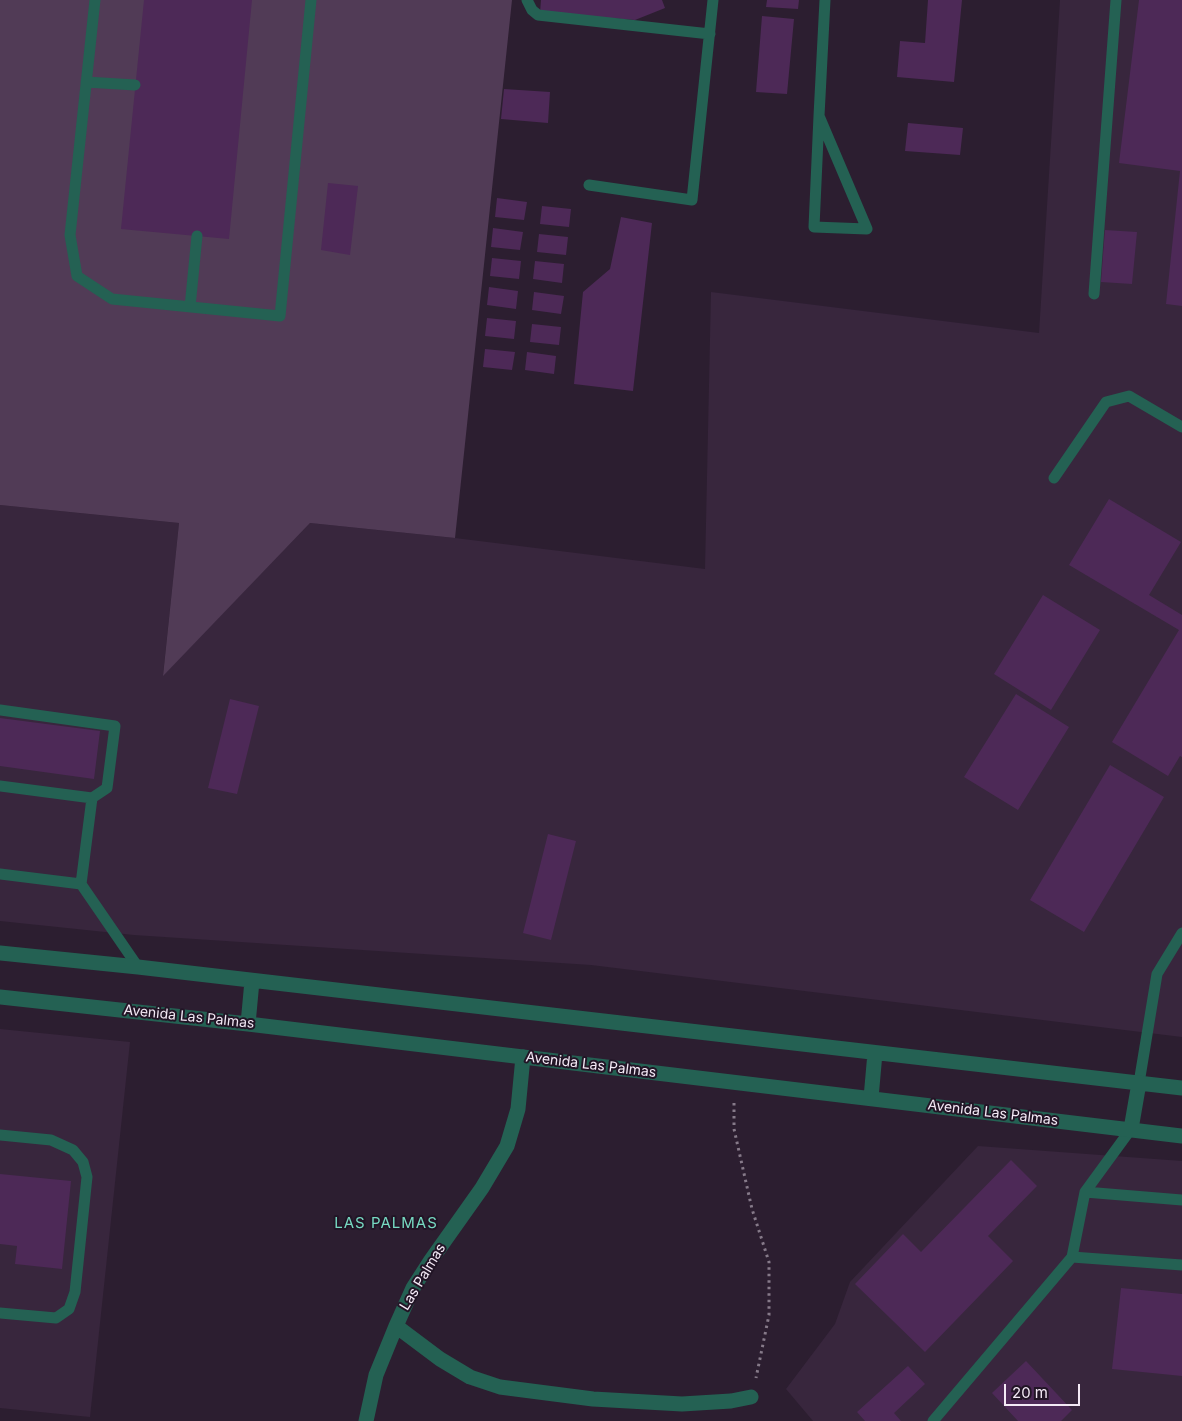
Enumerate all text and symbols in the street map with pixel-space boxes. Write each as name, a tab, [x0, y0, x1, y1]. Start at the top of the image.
street label: Avenida Las Palmas	[123, 1002, 255, 1032]
street label: Avenida Las Palmas	[525, 1049, 657, 1081]
street label: Avenida Las Palmas	[927, 1097, 1059, 1129]
district label: LAS PALMAS	[333, 1214, 439, 1232]
street label: Las Palmas	[397, 1241, 449, 1313]
scale bar	[1007, 1374, 1083, 1406]
text: 20 m	[1012, 1383, 1048, 1402]

